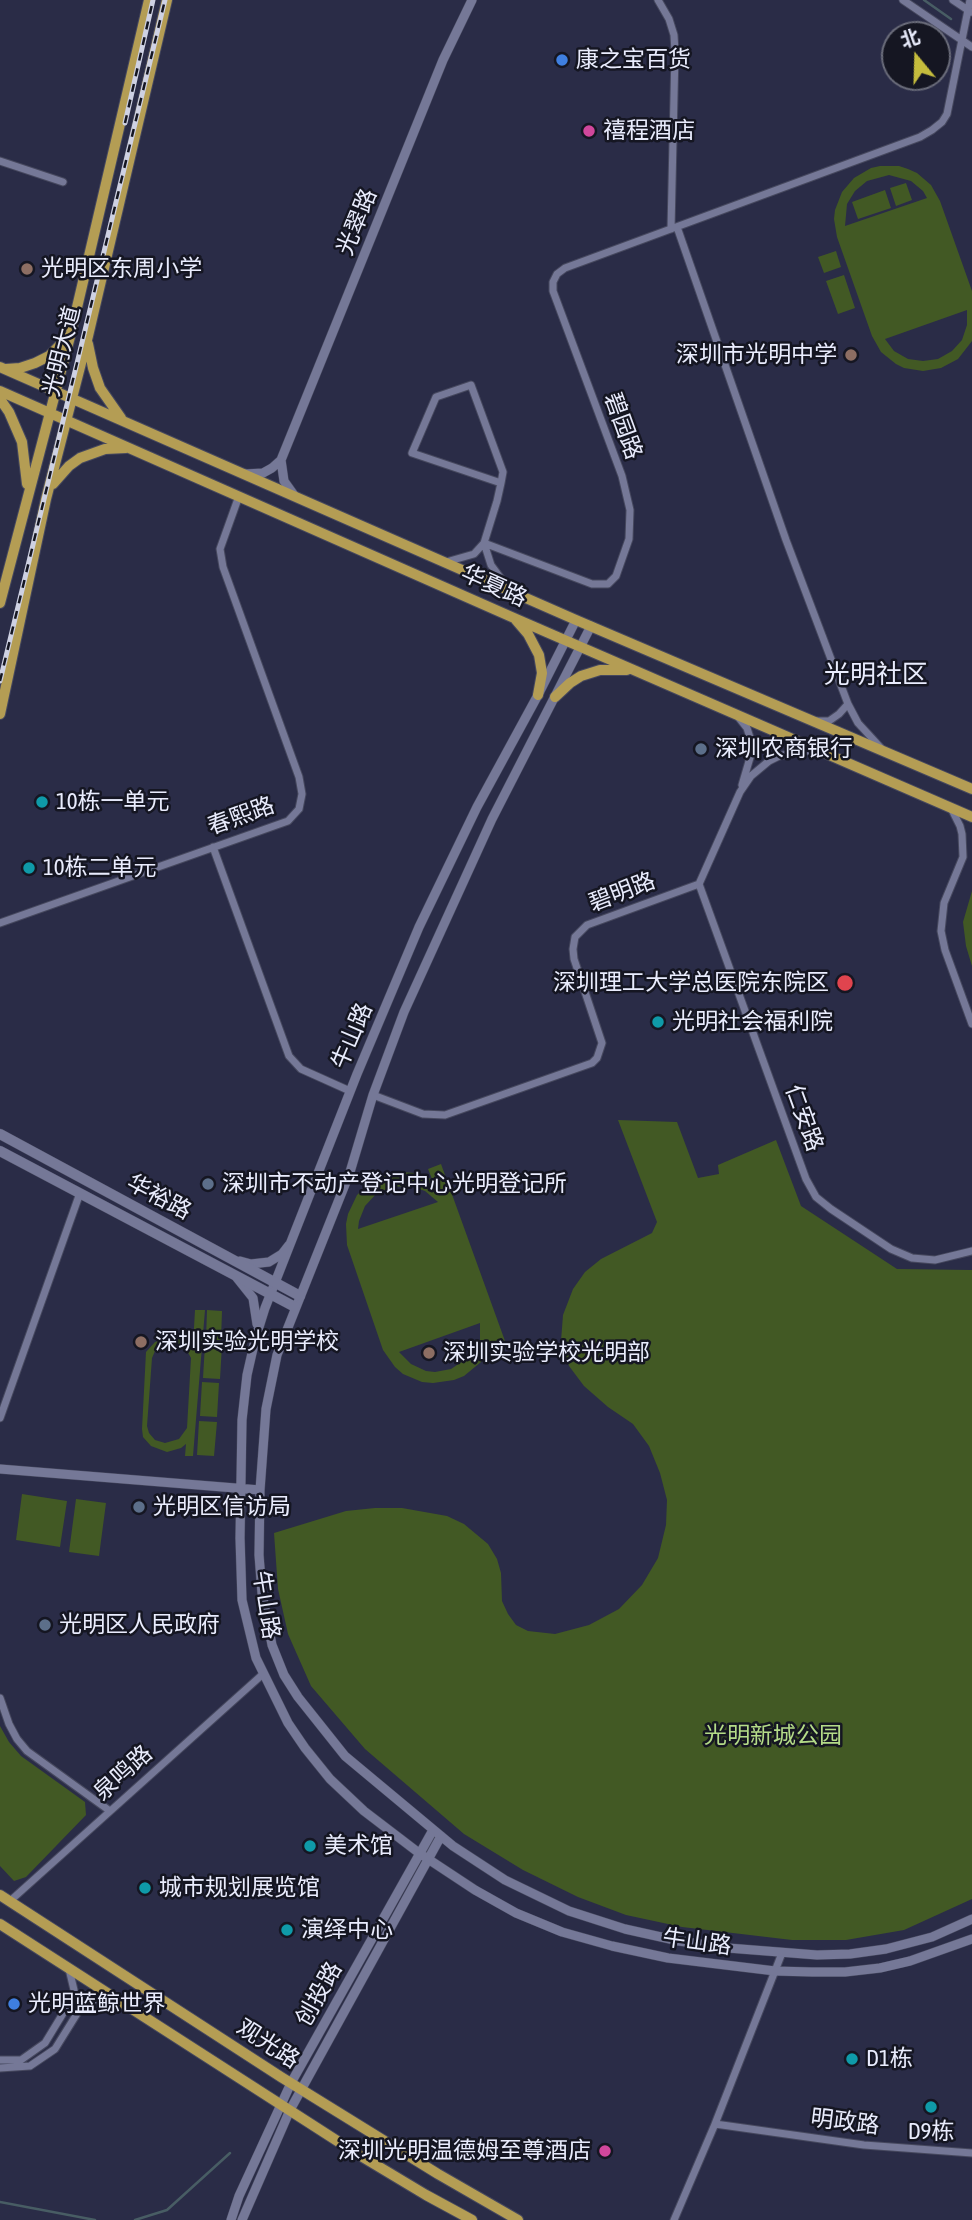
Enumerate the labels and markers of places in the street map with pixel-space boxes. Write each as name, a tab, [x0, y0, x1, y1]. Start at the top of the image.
place label: 康之宝百货	[576, 46, 691, 74]
marker: 康之宝百货	[554, 52, 570, 68]
place label: 禧程酒店	[603, 117, 695, 145]
marker: 禧程酒店	[581, 123, 597, 139]
place label: 光明区东周小学	[41, 255, 202, 283]
marker: 光明区东周小学	[19, 261, 35, 277]
place label: 深圳市光明中学	[676, 341, 837, 369]
marker: 深圳市光明中学	[843, 347, 859, 363]
place label: 深圳农商银行	[715, 735, 853, 763]
marker: 深圳农商银行	[693, 741, 709, 757]
place label: 10栋一单元	[56, 788, 170, 816]
marker: 10栋一单元	[34, 794, 50, 810]
place label: 10栋二单元	[43, 854, 157, 882]
marker: 10栋二单元	[21, 860, 37, 876]
place label: 深圳理工大学总医院东院区	[553, 969, 829, 997]
marker: 深圳理工大学总医院东院区	[835, 973, 855, 993]
place label: 光明社会福利院	[672, 1008, 833, 1036]
marker: 光明社会福利院	[650, 1014, 666, 1030]
place label: 深圳市不动产登记中心光明登记所	[222, 1170, 567, 1198]
marker: 深圳市不动产登记中心光明登记所	[200, 1176, 216, 1192]
place label: 深圳实验光明学校	[155, 1328, 339, 1356]
marker: 深圳实验光明学校	[133, 1334, 149, 1350]
place label: 深圳实验学校光明部	[443, 1339, 650, 1367]
marker: 深圳实验学校光明部	[421, 1345, 437, 1361]
place label: 光明区信访局	[153, 1493, 291, 1521]
marker: 光明区信访局	[131, 1499, 147, 1515]
place label: 光明区人民政府	[59, 1611, 220, 1639]
marker: 光明区人民政府	[37, 1617, 53, 1633]
place label: 美术馆	[324, 1832, 393, 1860]
marker: 美术馆	[302, 1838, 318, 1854]
place label: 城市规划展览馆	[159, 1874, 320, 1902]
marker: 城市规划展览馆	[137, 1880, 153, 1896]
place label: 演绎中心	[301, 1916, 393, 1944]
marker: 演绎中心	[279, 1922, 295, 1938]
place label: 光明蓝鲸世界	[28, 1990, 166, 2018]
marker: 光明蓝鲸世界	[6, 1996, 22, 2012]
place label: D1栋	[866, 2045, 913, 2073]
marker: D1栋	[844, 2051, 860, 2067]
marker: D9栋	[923, 2099, 939, 2115]
place label: D9栋	[908, 2118, 954, 2146]
place label: 深圳光明温德姆至尊酒店	[338, 2137, 591, 2165]
marker: 深圳光明温德姆至尊酒店	[597, 2143, 613, 2159]

